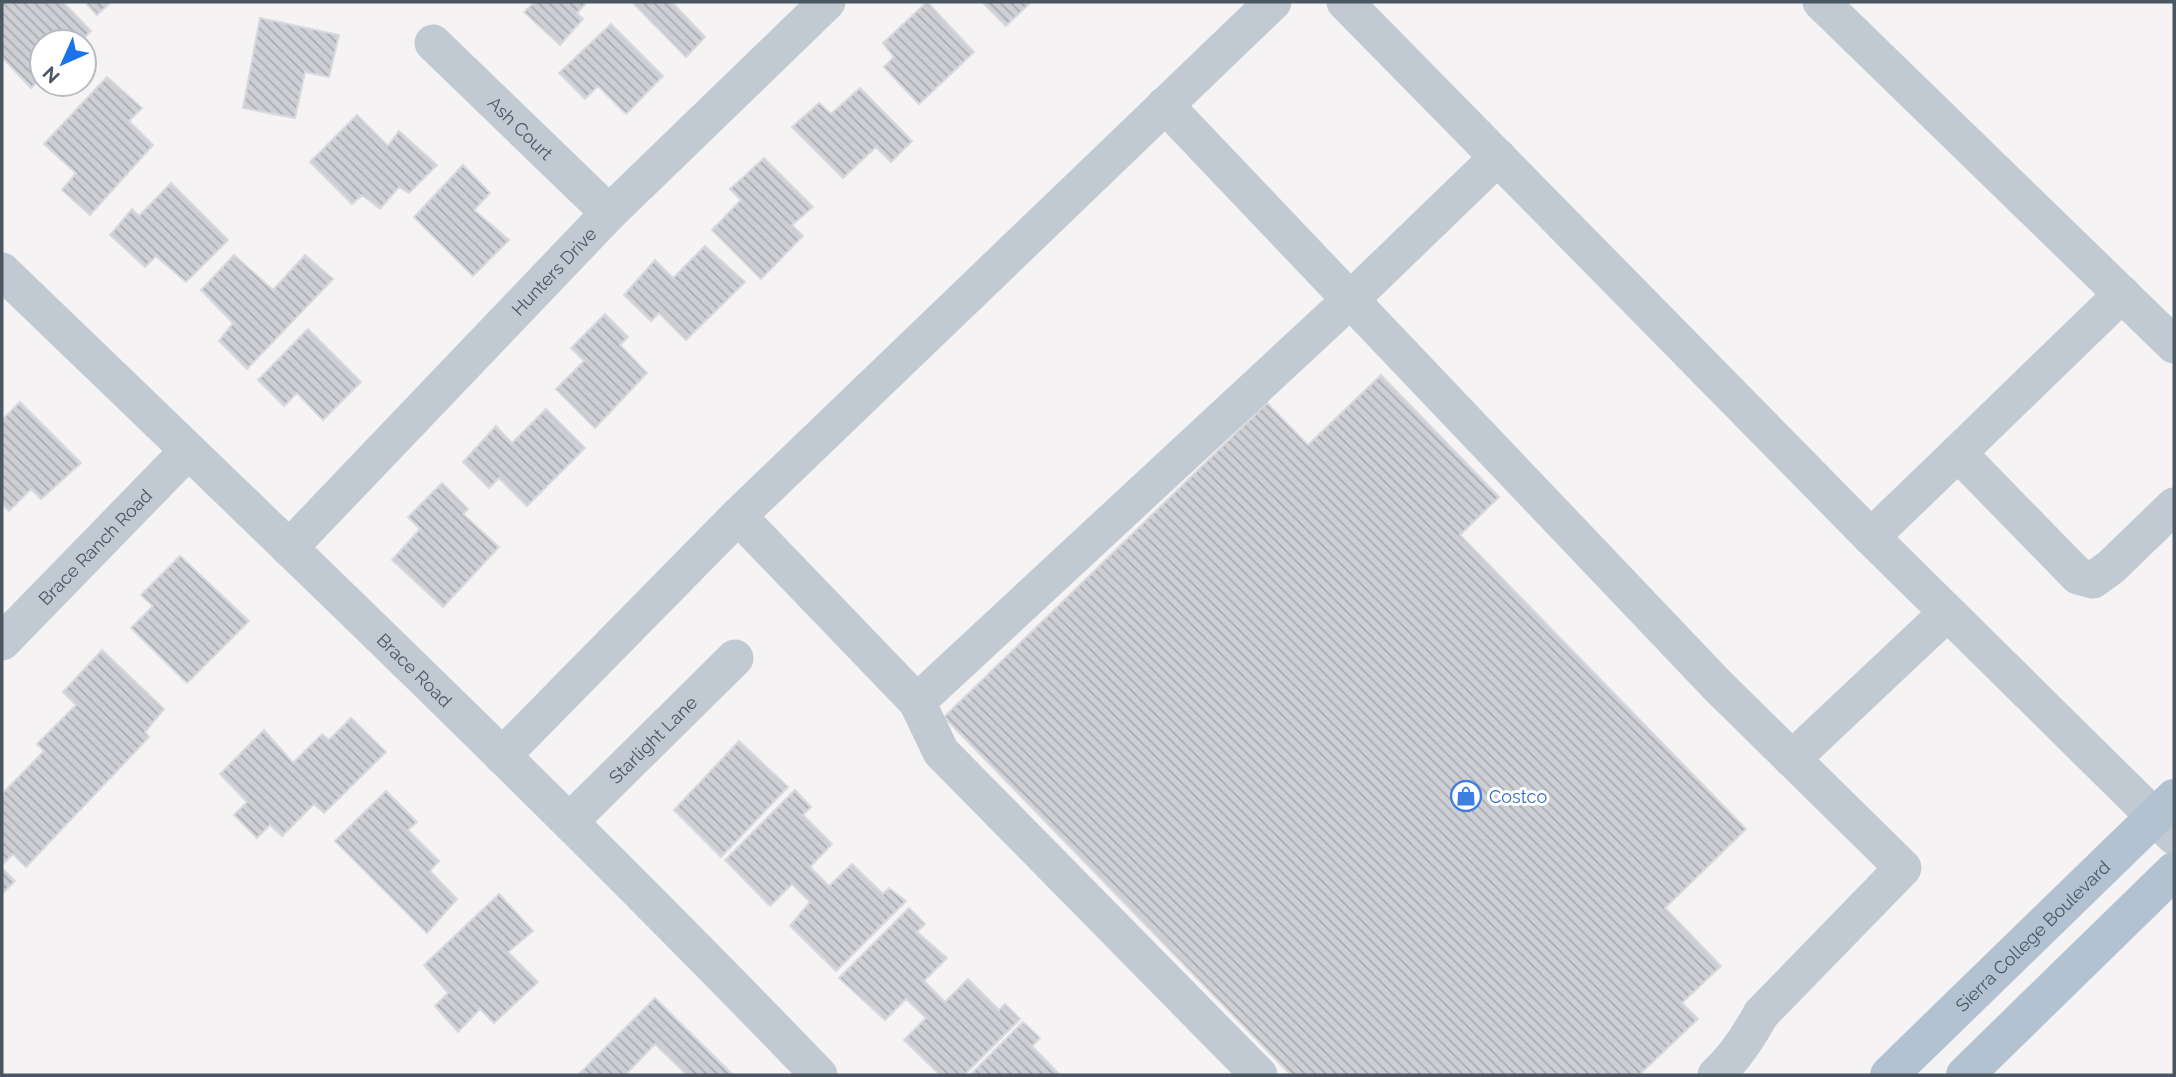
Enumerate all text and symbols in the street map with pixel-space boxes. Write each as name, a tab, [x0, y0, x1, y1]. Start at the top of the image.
north arrow	[28, 28, 98, 98]
text: N	[38, 62, 64, 88]
street label: Ash Court	[484, 92, 558, 164]
street label: Hunters Drive	[507, 222, 601, 319]
street label: Brace Ranch Road	[34, 485, 156, 609]
street label: Brace Road	[373, 629, 457, 711]
street label: Starlight Lane	[604, 691, 701, 787]
shop icon: Costco	[1449, 779, 1483, 813]
place label: Costco	[1489, 786, 1547, 807]
street label: Sierra College Boulevard	[1951, 856, 2114, 1015]

